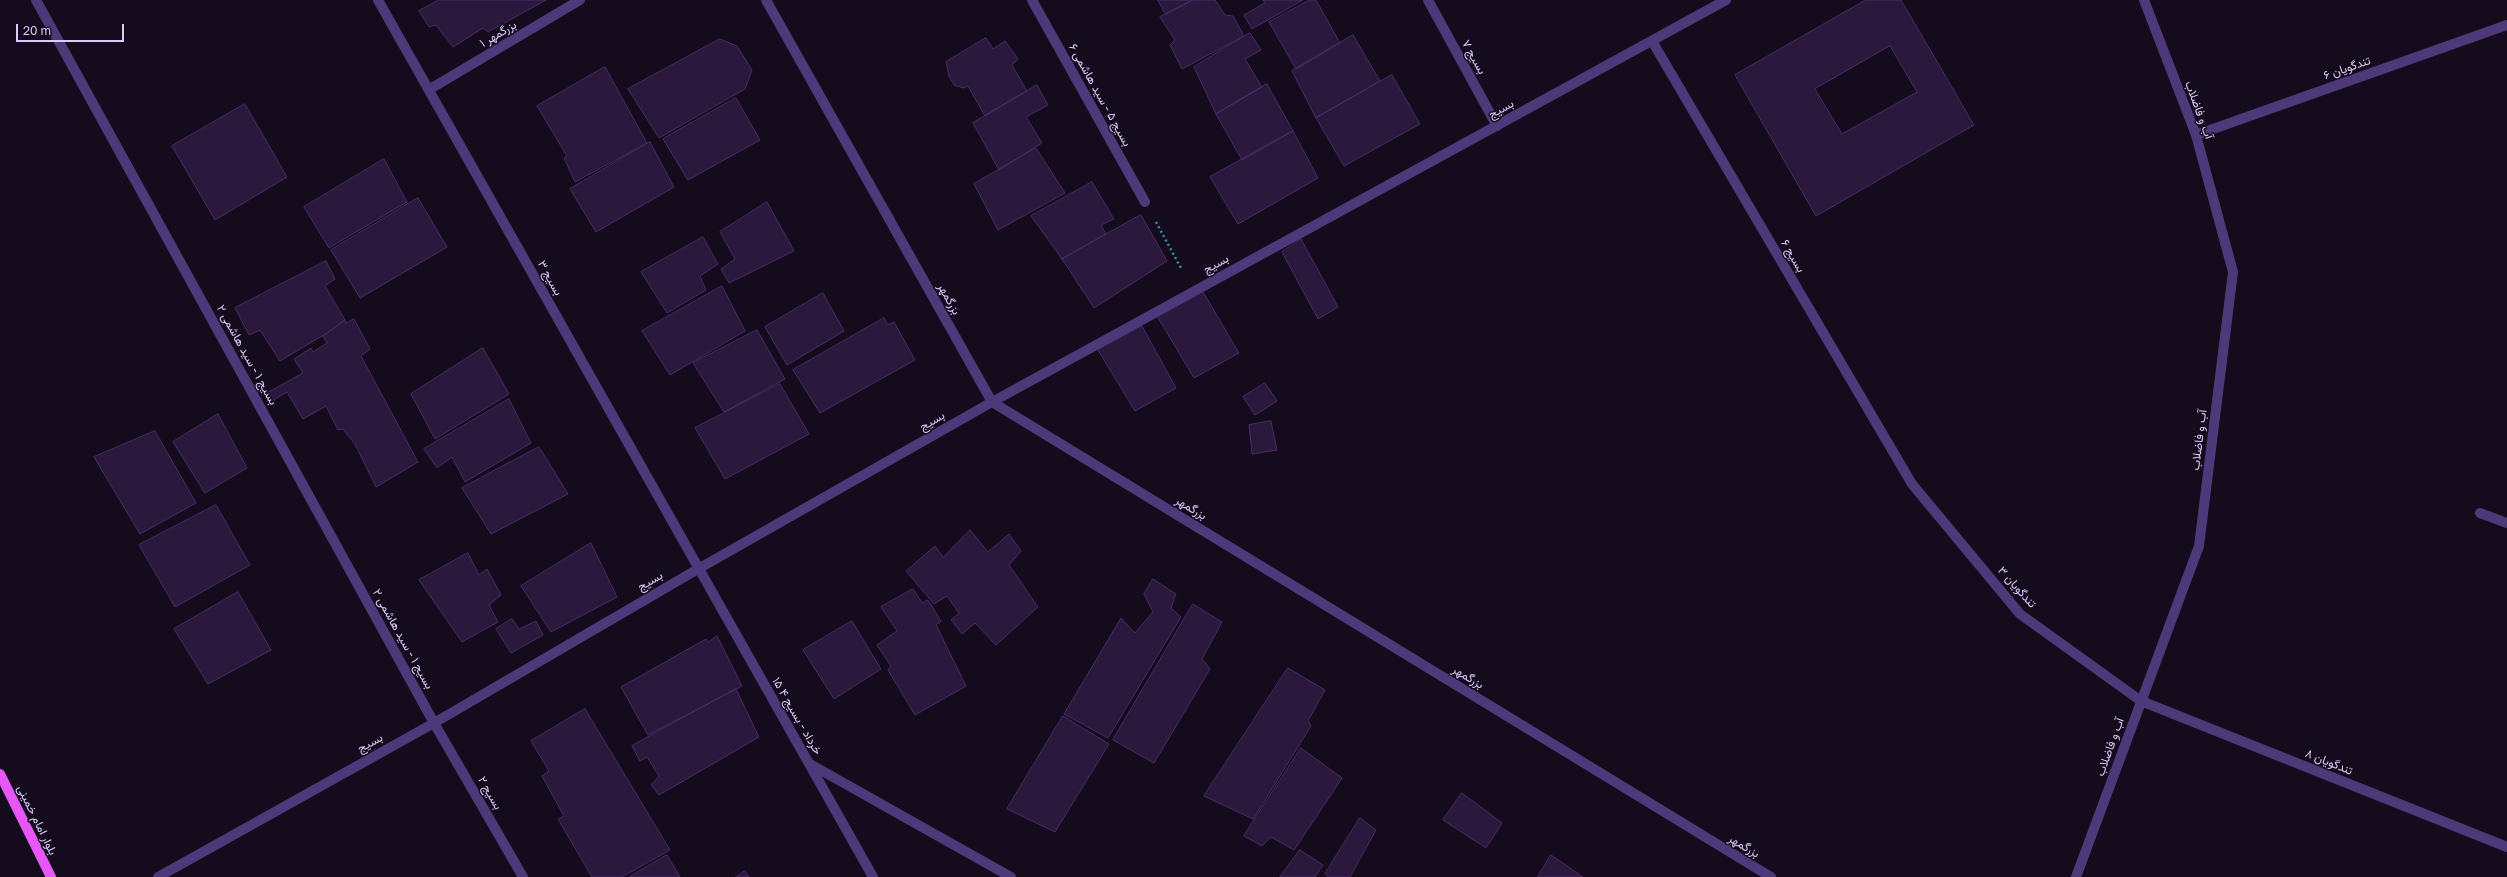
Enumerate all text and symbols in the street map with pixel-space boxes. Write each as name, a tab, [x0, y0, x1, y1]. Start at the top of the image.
scale bar	[18, 16, 126, 42]
street label: بزرگمهر ۱	[477, 17, 519, 51]
text: 20 m	[23, 23, 51, 38]
street label: بسیج ۷	[1459, 37, 1489, 77]
street label: بسیج ۵ - سید هاشمی ۶	[1066, 41, 1134, 149]
street label: تندگویان ۶	[2322, 53, 2372, 83]
street label: آب و فاضلاب	[2182, 79, 2216, 141]
street label: بسیج	[1486, 96, 1516, 122]
street label: بسیج ۶	[1778, 237, 1808, 275]
street label: بسیج	[1201, 251, 1231, 277]
street label: بسیج ۳	[535, 258, 565, 298]
street label: بزرگمهر	[935, 281, 963, 317]
street label: بسیج ۱ - سید هاشمی ۲	[214, 302, 280, 408]
street label: بسیج	[917, 408, 947, 434]
street label: آب و فاضلاب	[2188, 409, 2210, 471]
street label: بزرگمهر	[1173, 493, 1209, 523]
street label: تندگویان ۳	[1995, 563, 2039, 611]
street label: بسیج	[635, 568, 665, 594]
street label: بسیج ۱ - سید هاشمی ۲	[370, 586, 436, 692]
street label: بزرگمهر	[1450, 662, 1486, 692]
street label: ۱۵ خرداد - بسیج ۴	[769, 675, 825, 757]
street label: آب و فاضلاب	[2093, 716, 2127, 778]
street label: بسیج	[355, 730, 385, 756]
street label: تندگویان ۸	[2303, 746, 2355, 778]
street label: بسیج ۲	[475, 774, 505, 812]
street label: بلوار امام خمینی	[14, 783, 60, 857]
street label: بزرگمهر	[1726, 831, 1762, 861]

